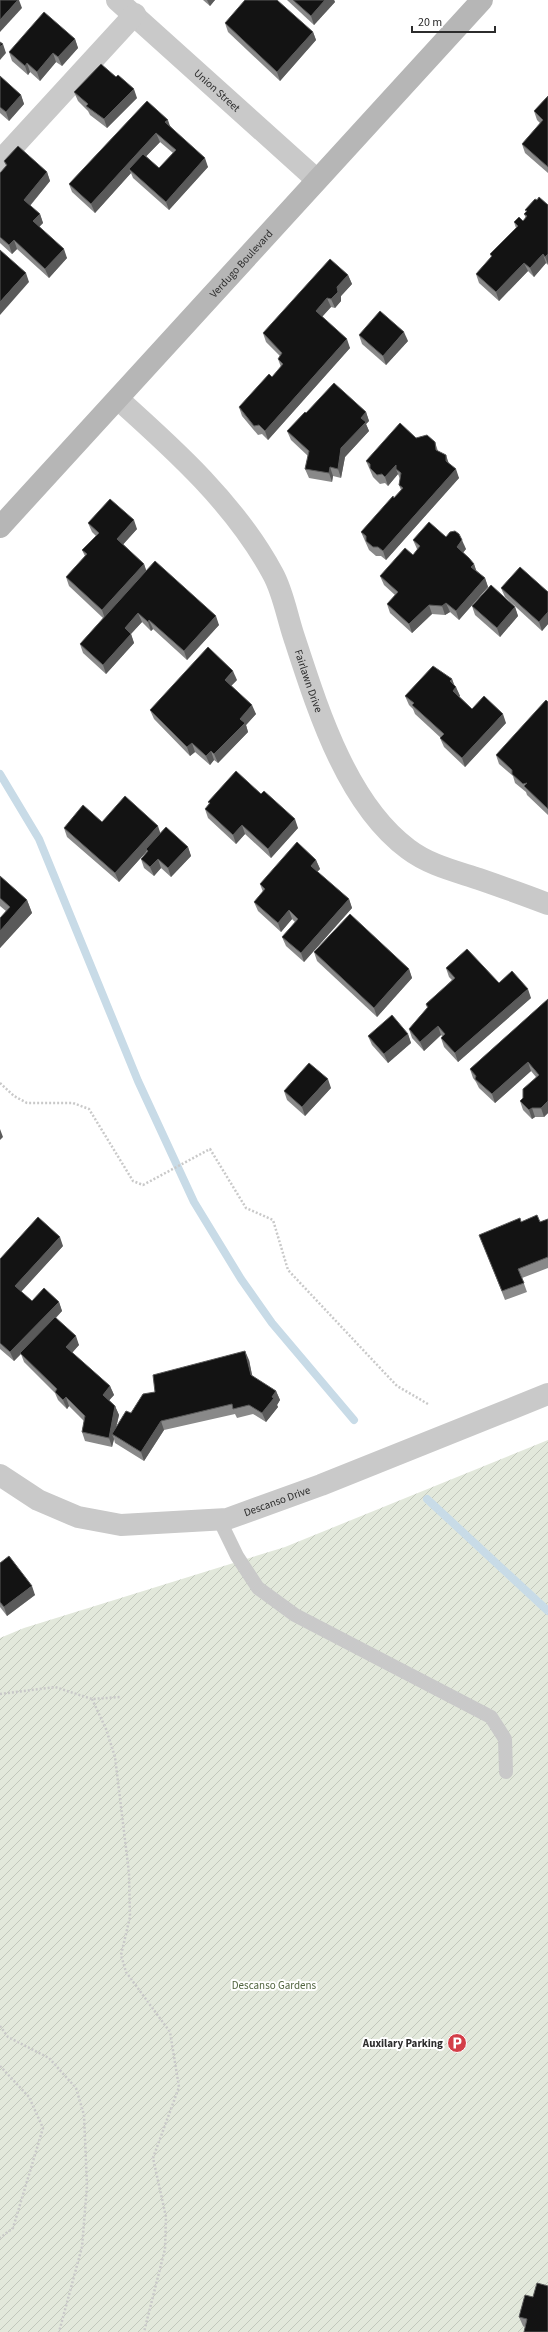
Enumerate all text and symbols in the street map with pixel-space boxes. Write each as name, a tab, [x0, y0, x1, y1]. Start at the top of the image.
scale bar	[412, 8, 495, 34]
text: 20 m	[418, 14, 442, 31]
street label: Union Street	[191, 65, 244, 115]
street label: Verdugo Boulevard	[206, 226, 276, 301]
street label: Fairlawn Drive	[291, 647, 327, 715]
street label: Descanso Drive	[242, 1482, 313, 1520]
park label: Descanso Gardens	[232, 1978, 317, 1993]
parking icon: Auxilary Parking	[446, 2032, 468, 2054]
place label: Auxilary Parking	[362, 2036, 443, 2051]

